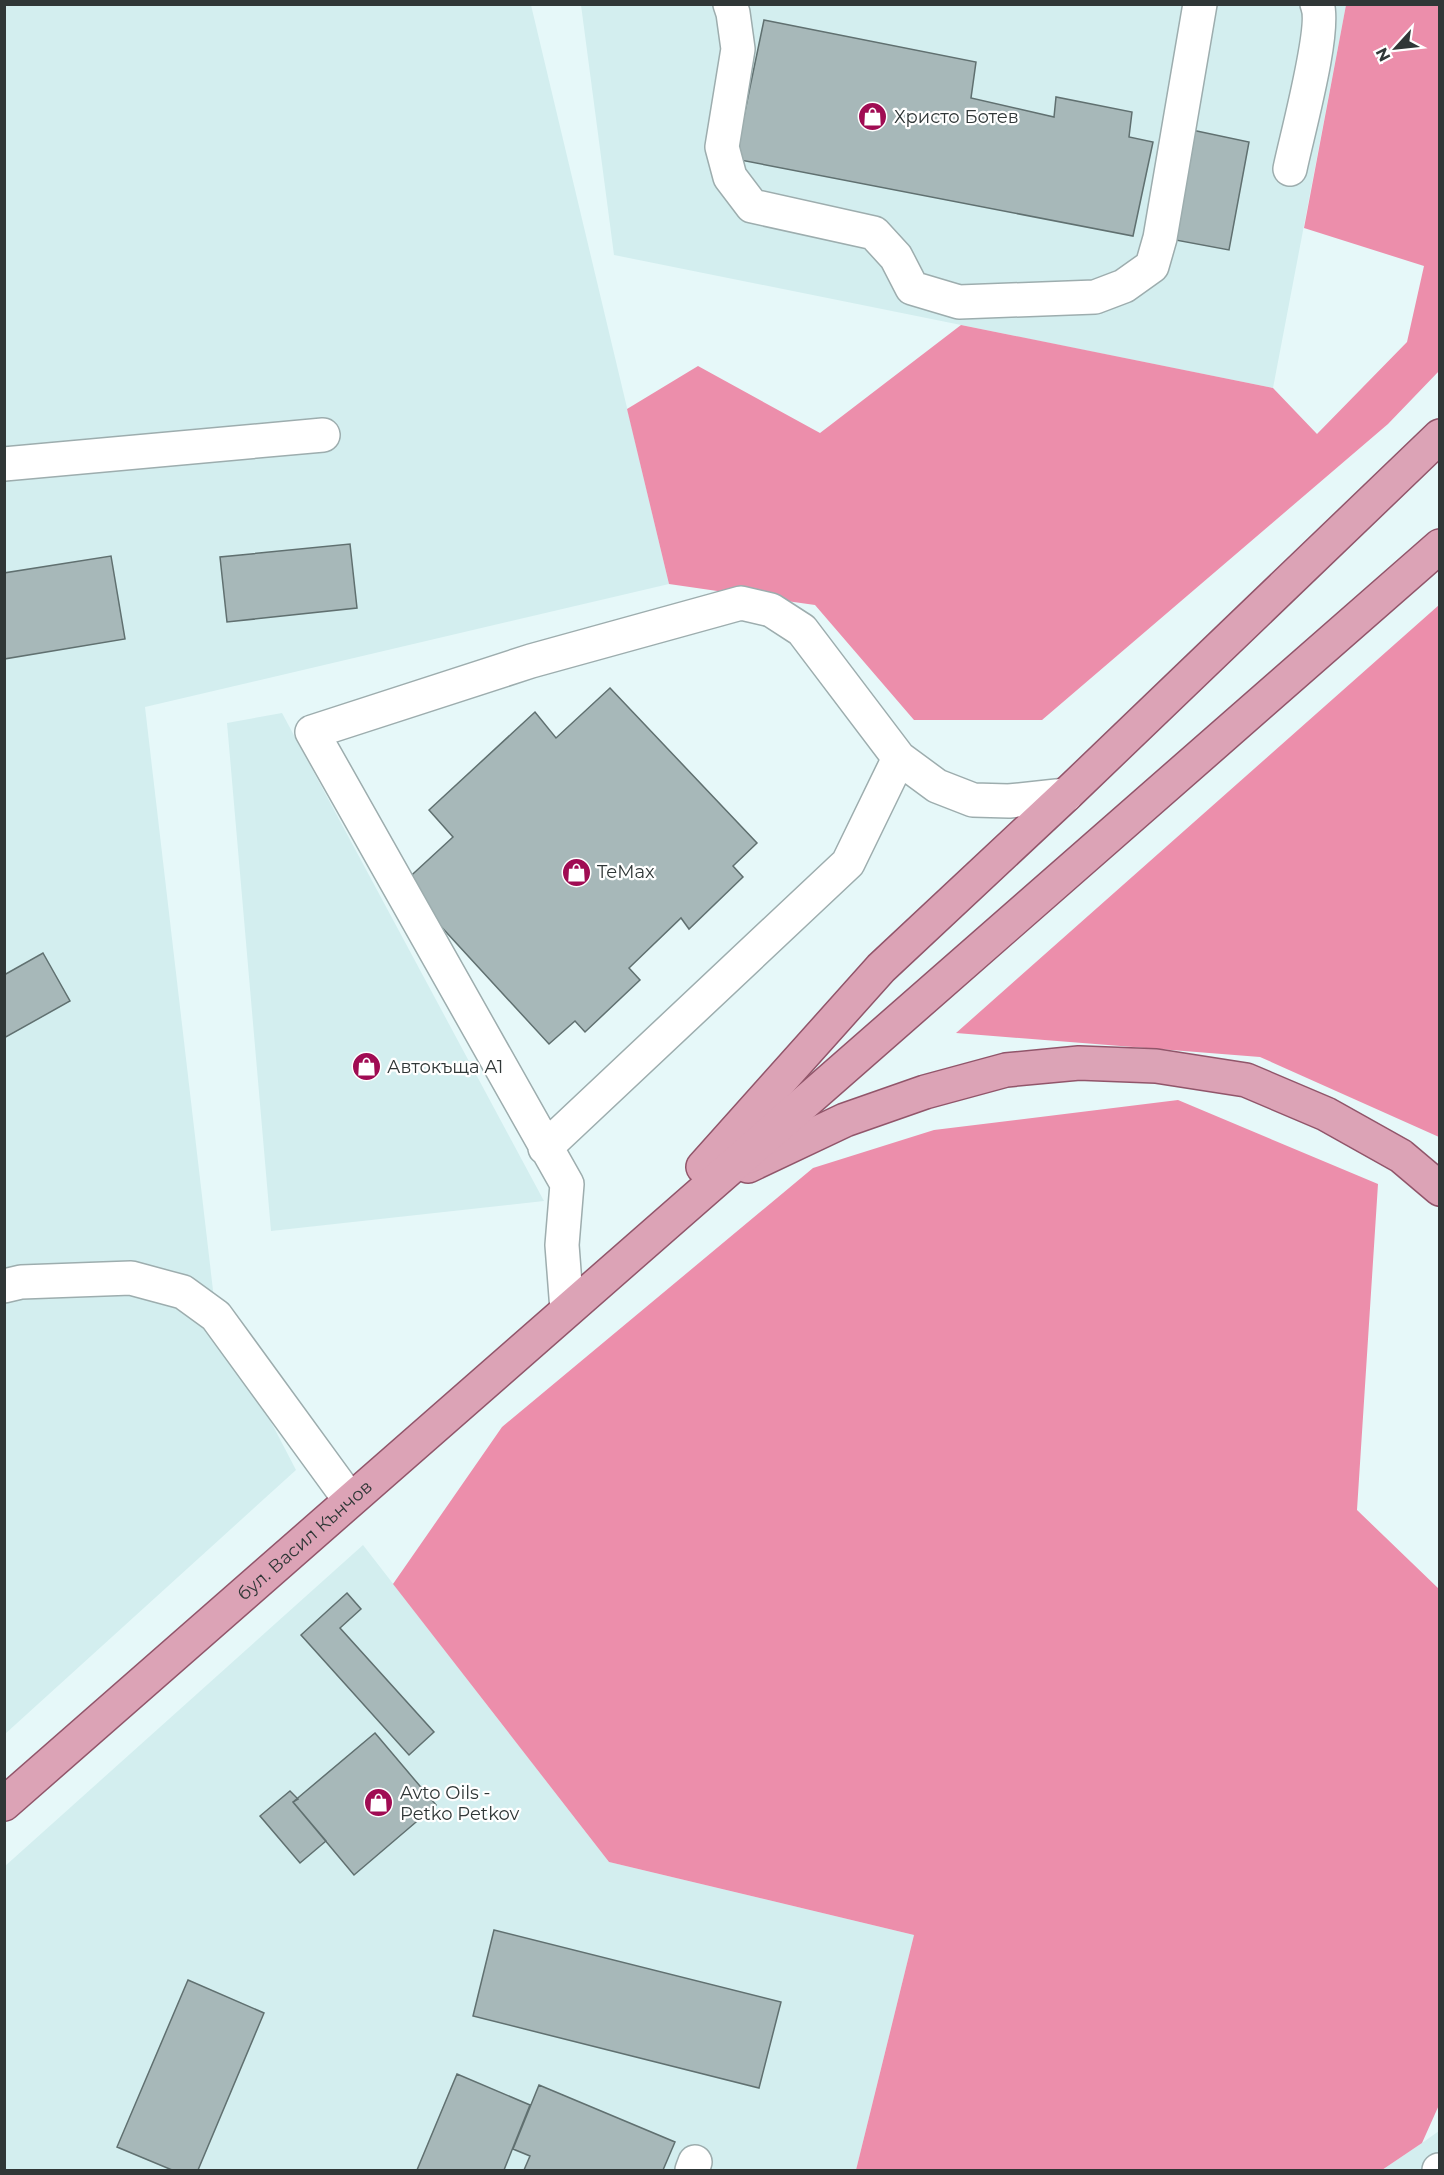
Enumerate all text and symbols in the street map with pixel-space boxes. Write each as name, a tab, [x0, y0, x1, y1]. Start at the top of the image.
north arrow	[1366, 18, 1426, 78]
text: N	[1372, 45, 1394, 65]
shop icon: Христо Ботев	[857, 101, 889, 133]
place label: Христо Ботев	[894, 106, 1019, 128]
shop icon: TeMax	[560, 856, 592, 888]
place label: TeMax	[597, 861, 655, 883]
shop icon: Автокъща А1	[350, 1051, 382, 1083]
place label: Автокъща А1	[387, 1056, 503, 1078]
street label: бул. Васил Кънчов	[233, 1475, 377, 1605]
place label: Avto Oils - Petko Petkov	[400, 1782, 520, 1825]
shop icon: Avto Oils - Petko Petkov	[363, 1787, 395, 1819]

